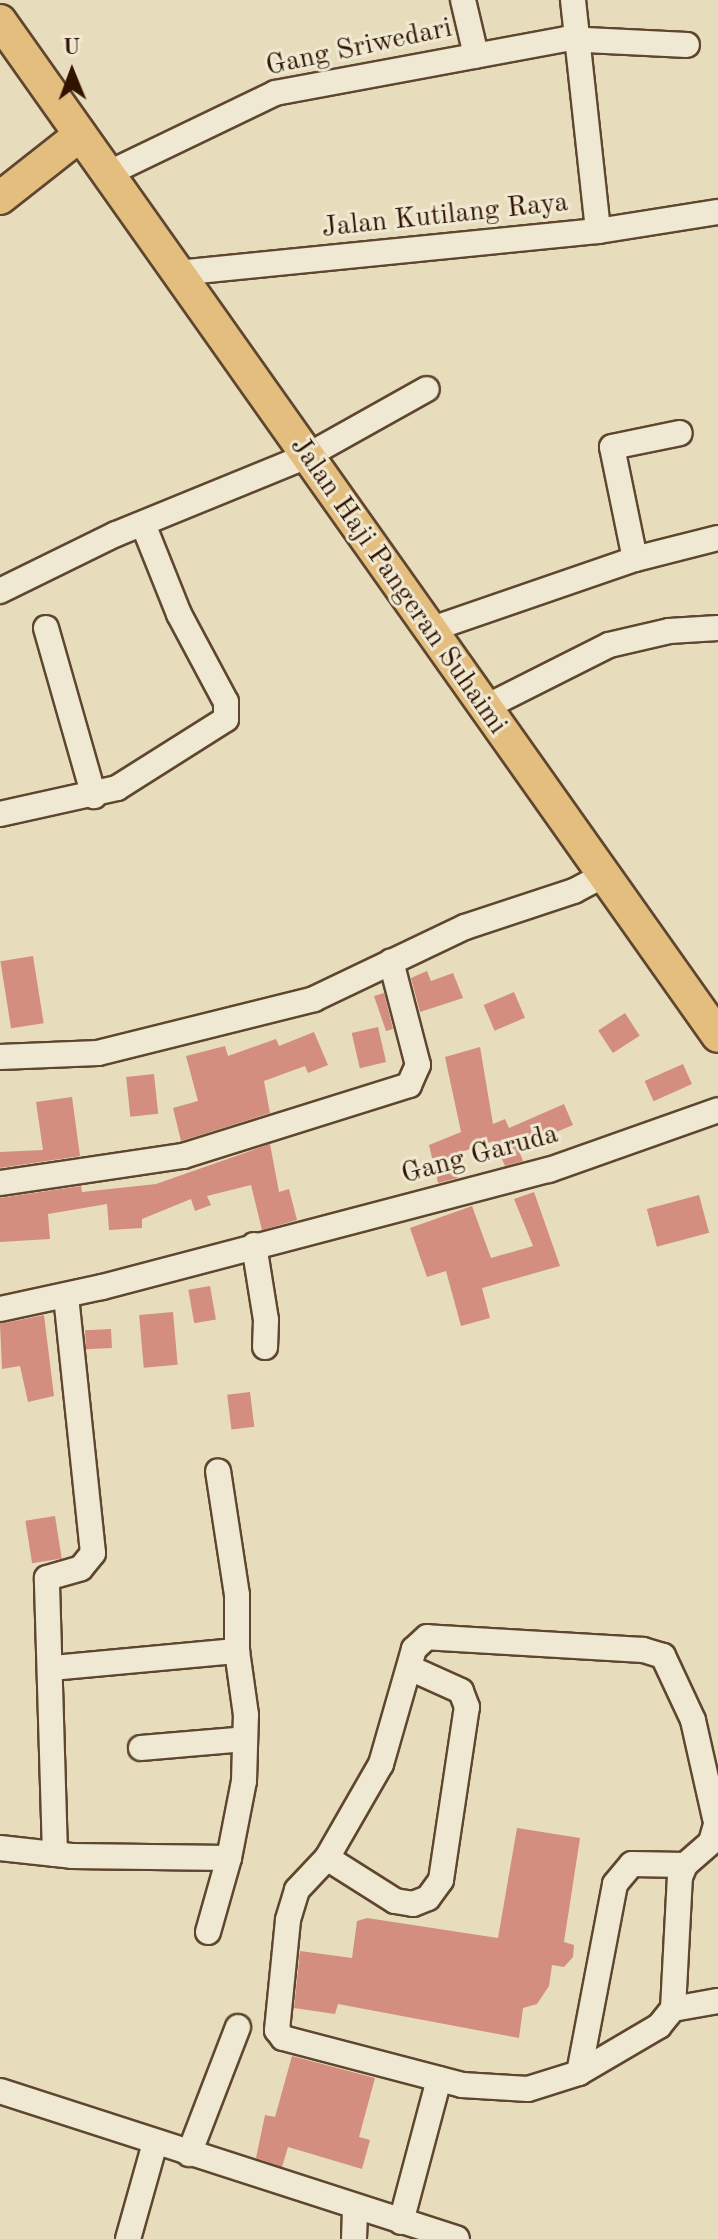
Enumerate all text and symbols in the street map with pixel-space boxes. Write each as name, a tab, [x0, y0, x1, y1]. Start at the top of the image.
street label: Gang Sriwedari	[263, 12, 455, 84]
north arrow	[32, 32, 112, 112]
text: U	[63, 37, 81, 59]
street label: Jalan Kutilang Raya	[320, 186, 570, 246]
street label: Jalan Haji Pangeran Suhaimi	[282, 431, 514, 741]
street label: Gang Garuda	[398, 1118, 562, 1192]

